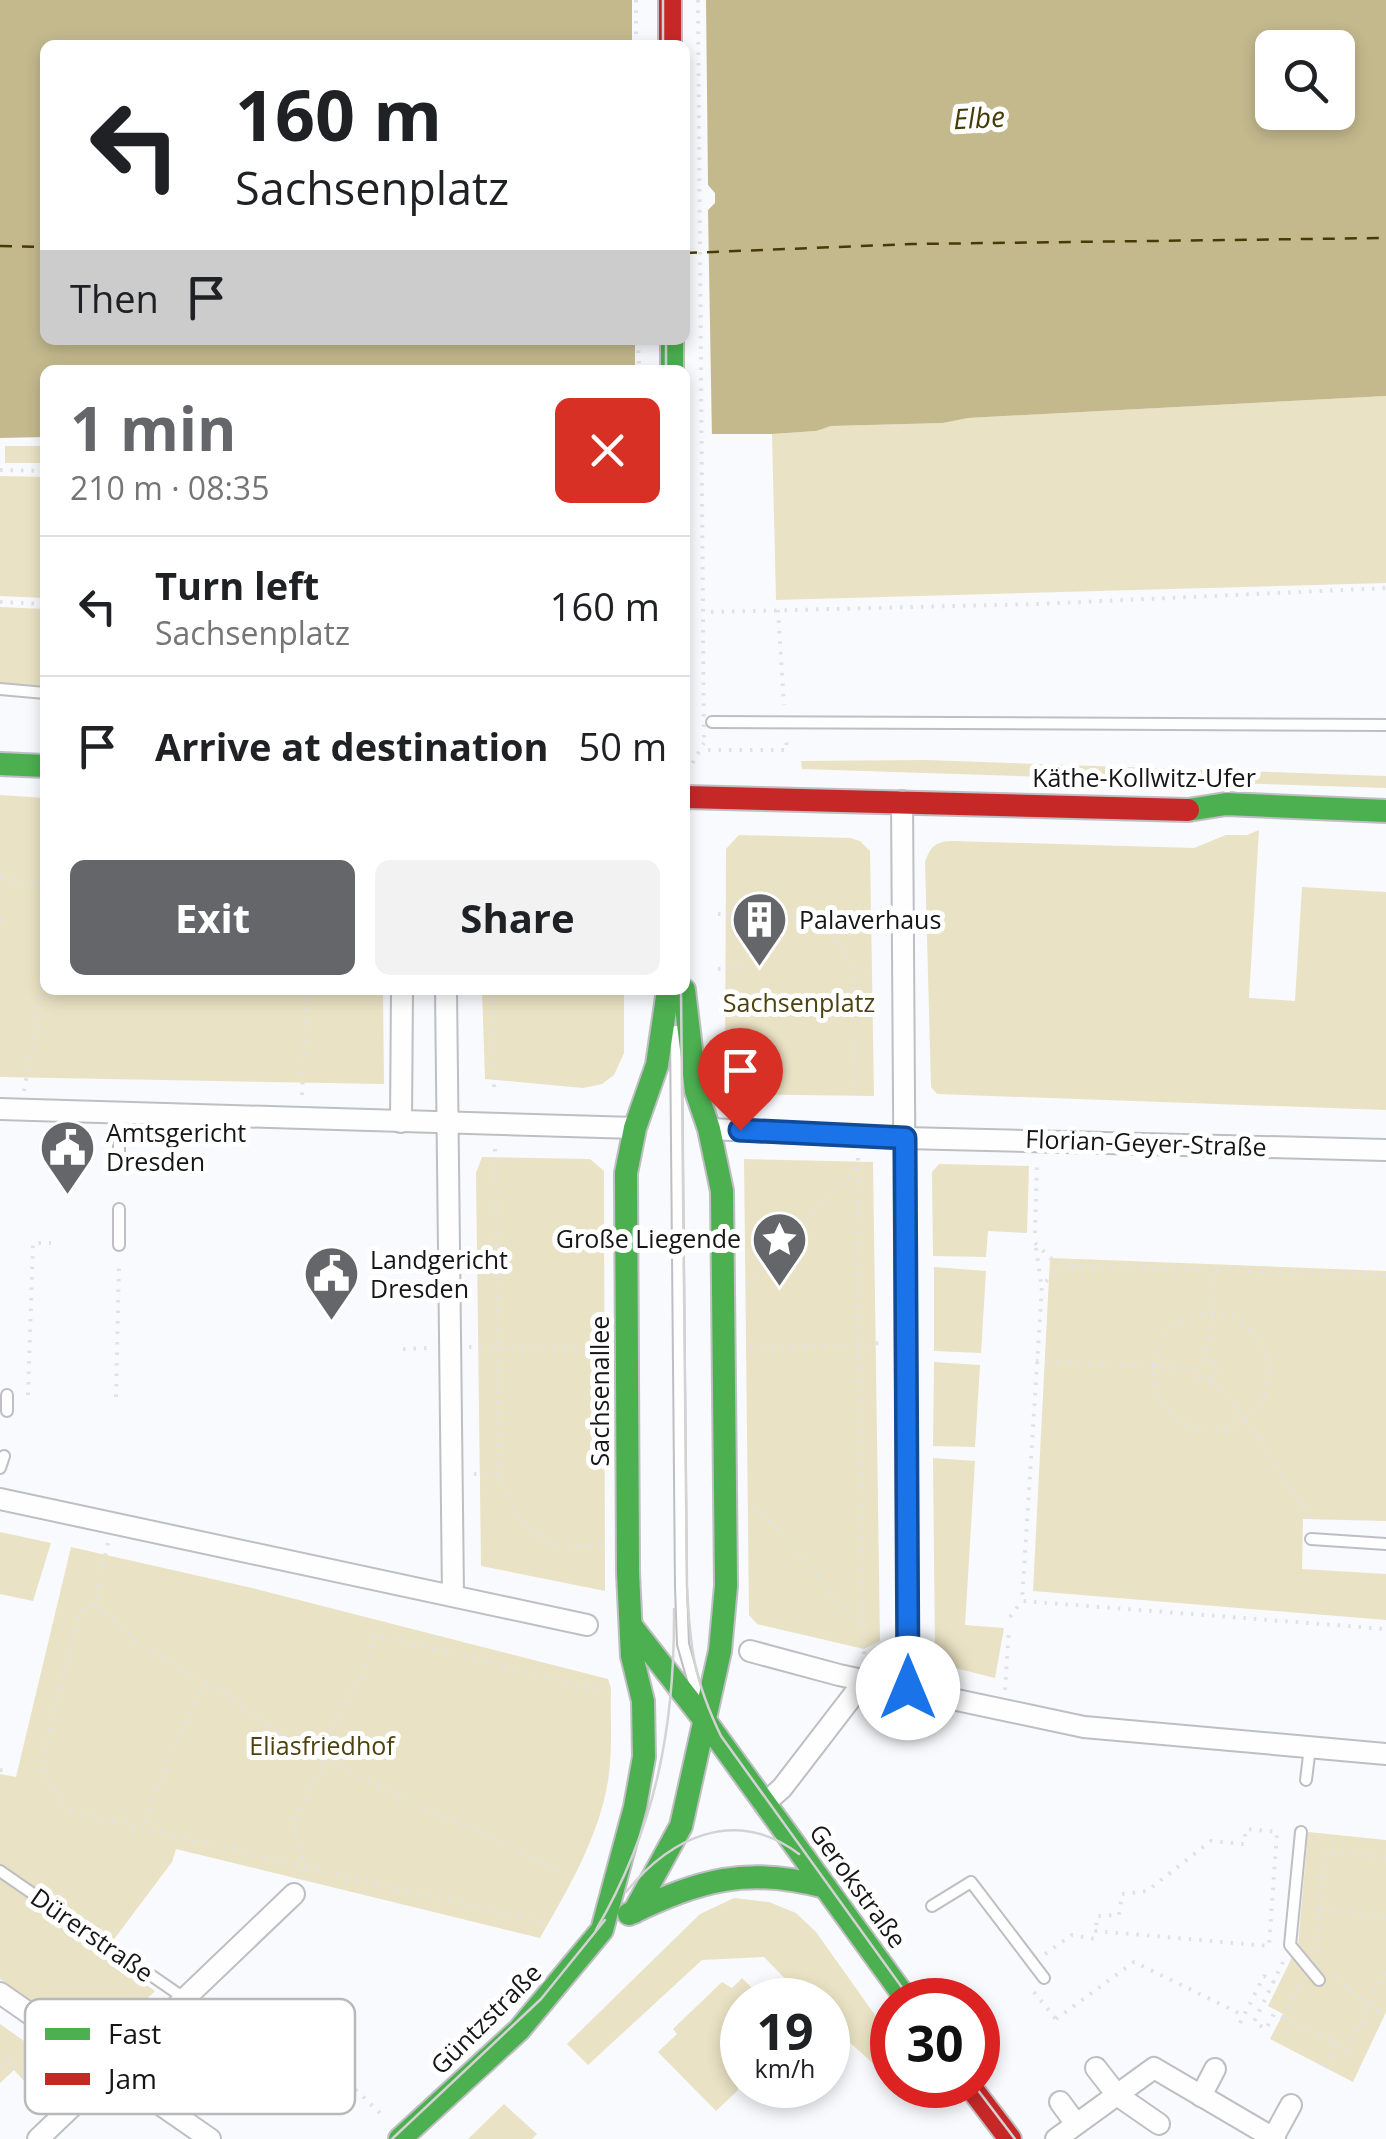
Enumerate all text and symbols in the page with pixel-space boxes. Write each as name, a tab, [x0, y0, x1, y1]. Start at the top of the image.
map controls	[1255, 30, 1355, 130]
button: search	[1255, 30, 1355, 130]
text: 160 m	[235, 66, 442, 162]
icon: left	[70, 80, 200, 210]
water label: Elbe	[952, 97, 1006, 137]
text: Sachsenplatz	[235, 157, 509, 218]
icon: arrive	[179, 270, 234, 325]
text: Then	[70, 272, 159, 324]
text: 1 min	[70, 387, 237, 469]
button: close	[555, 398, 660, 503]
text: 210 m · 08:35	[70, 466, 269, 509]
text: Turn left	[155, 559, 319, 611]
icon: left	[70, 579, 125, 634]
text: 160 m	[550, 580, 660, 632]
text: Sachsenplatz	[155, 611, 350, 654]
icon: arrive	[70, 719, 125, 774]
text: Arrive at destination	[155, 720, 549, 772]
text: 50 m	[579, 720, 667, 772]
street label: Käthe-Kollwitz-Ufer	[1032, 760, 1256, 794]
button: Exit	[70, 860, 355, 975]
button: Share	[375, 860, 660, 975]
building icon: Palaverhaus	[730, 890, 790, 969]
place label: Palaverhaus	[799, 902, 941, 936]
park label: Sachsenplatz	[723, 985, 875, 1019]
pin	[698, 1028, 783, 1131]
icon: arrive	[713, 1043, 768, 1098]
place label: Amtsgericht Dresden	[106, 1115, 246, 1178]
public building icon: Amtsgericht Dresden	[37, 1117, 97, 1196]
street label: Florian-Geyer-Straße	[1025, 1121, 1267, 1163]
place icon: Große Liegende	[750, 1209, 810, 1288]
place label: Große Liegende	[556, 1221, 741, 1255]
place label: Landgericht Dresden	[370, 1242, 508, 1305]
public building icon: Landgericht Dresden	[301, 1244, 361, 1323]
street label: Sachsenallee	[582, 1316, 616, 1466]
position arrow	[856, 1636, 960, 1740]
park label: Eliasfriedhof	[249, 1728, 396, 1762]
street label: Gerokstraße	[802, 1817, 915, 1954]
street label: Dürerstraße	[24, 1879, 161, 1989]
street label: Güntzstraße	[422, 1955, 548, 2081]
speed limit sign: 30	[870, 1978, 1000, 2108]
text: 19	[756, 1997, 814, 2065]
legend	[25, 1999, 355, 2114]
text: Fast	[108, 2014, 161, 2052]
text: km/h	[755, 2051, 815, 2085]
text: Jam	[105, 2059, 157, 2097]

